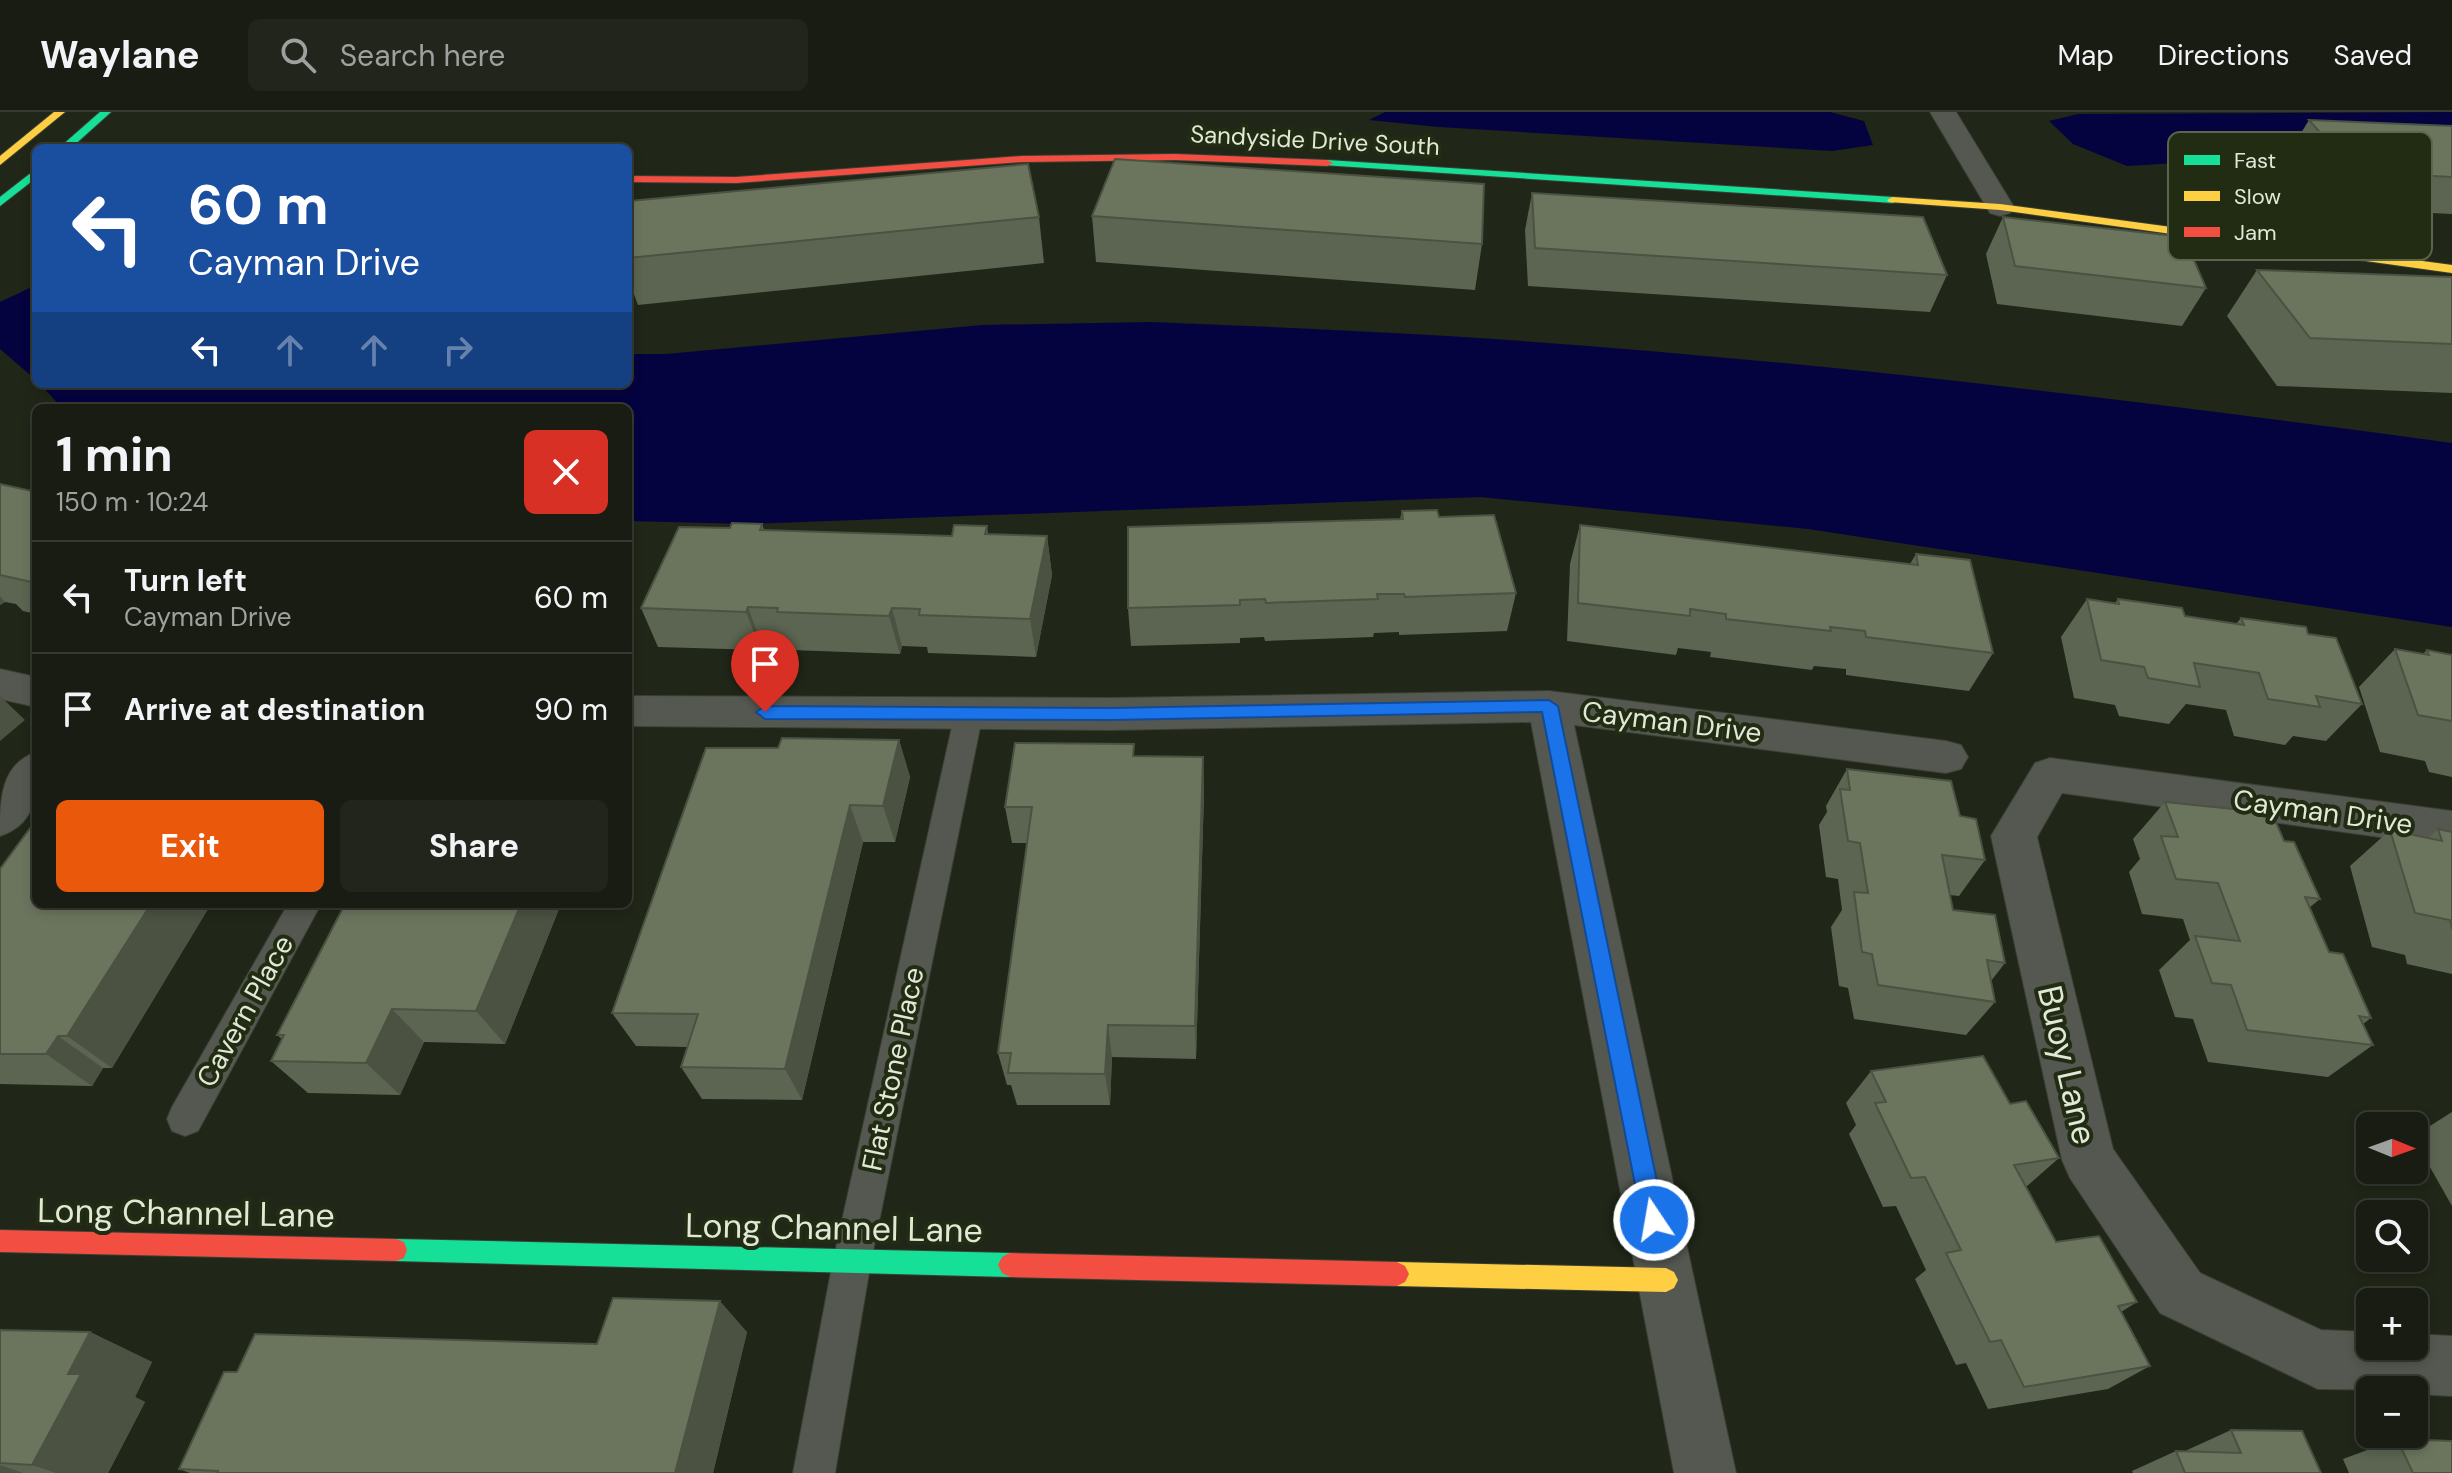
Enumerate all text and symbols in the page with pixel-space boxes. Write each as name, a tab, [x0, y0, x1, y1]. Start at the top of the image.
search box	[248, 19, 808, 91]
text: Waylane	[40, 30, 200, 80]
icon: search	[276, 33, 320, 77]
text: Search here	[340, 36, 505, 75]
text: Map	[2057, 37, 2114, 74]
text: Directions	[2158, 37, 2290, 74]
text: Saved	[2334, 37, 2412, 74]
street label: Sandyside Drive South	[1190, 118, 1440, 162]
legend	[2168, 132, 2432, 260]
text: Fast	[2234, 146, 2276, 175]
text: 60 m	[188, 168, 329, 241]
icon: left	[56, 176, 160, 280]
text: Slow	[2234, 182, 2281, 211]
text: Jam	[2234, 218, 2277, 247]
text: Cayman Drive	[188, 239, 420, 286]
icon: left	[184, 328, 228, 372]
icon: ahead	[268, 328, 312, 372]
icon: ahead	[352, 328, 396, 372]
icon: right	[436, 328, 480, 372]
text: 1 min	[56, 423, 173, 486]
button: close	[524, 430, 608, 514]
text: 150 m · 10:24	[56, 485, 208, 519]
text: Turn left	[124, 561, 247, 600]
icon: left	[56, 575, 100, 619]
text: 60 m	[534, 578, 608, 617]
text: Cayman Drive	[124, 600, 292, 634]
pin	[731, 630, 799, 712]
icon: arrive	[743, 642, 787, 686]
icon: arrive	[56, 687, 100, 731]
text: Arrive at destination	[124, 690, 425, 729]
text: 90 m	[534, 690, 608, 729]
street label: Cayman Drive	[1580, 693, 1764, 751]
street label: Cayman Drive	[2231, 781, 2415, 843]
button: Exit	[56, 800, 324, 892]
button: Share	[340, 800, 608, 892]
street label: Cavern Place	[188, 928, 302, 1094]
street label: Flat Stone Place	[853, 964, 933, 1174]
street label: Buoy Lane	[2027, 981, 2107, 1149]
north arrow	[2356, 1112, 2428, 1184]
map controls	[2356, 1112, 2428, 1448]
position arrow	[1612, 1178, 1696, 1262]
street label: Long Channel Lane	[37, 1188, 335, 1238]
button: search	[2356, 1200, 2428, 1272]
street label: Long Channel Lane	[685, 1203, 983, 1253]
button: +	[2356, 1288, 2428, 1360]
button: −	[2356, 1376, 2428, 1448]

